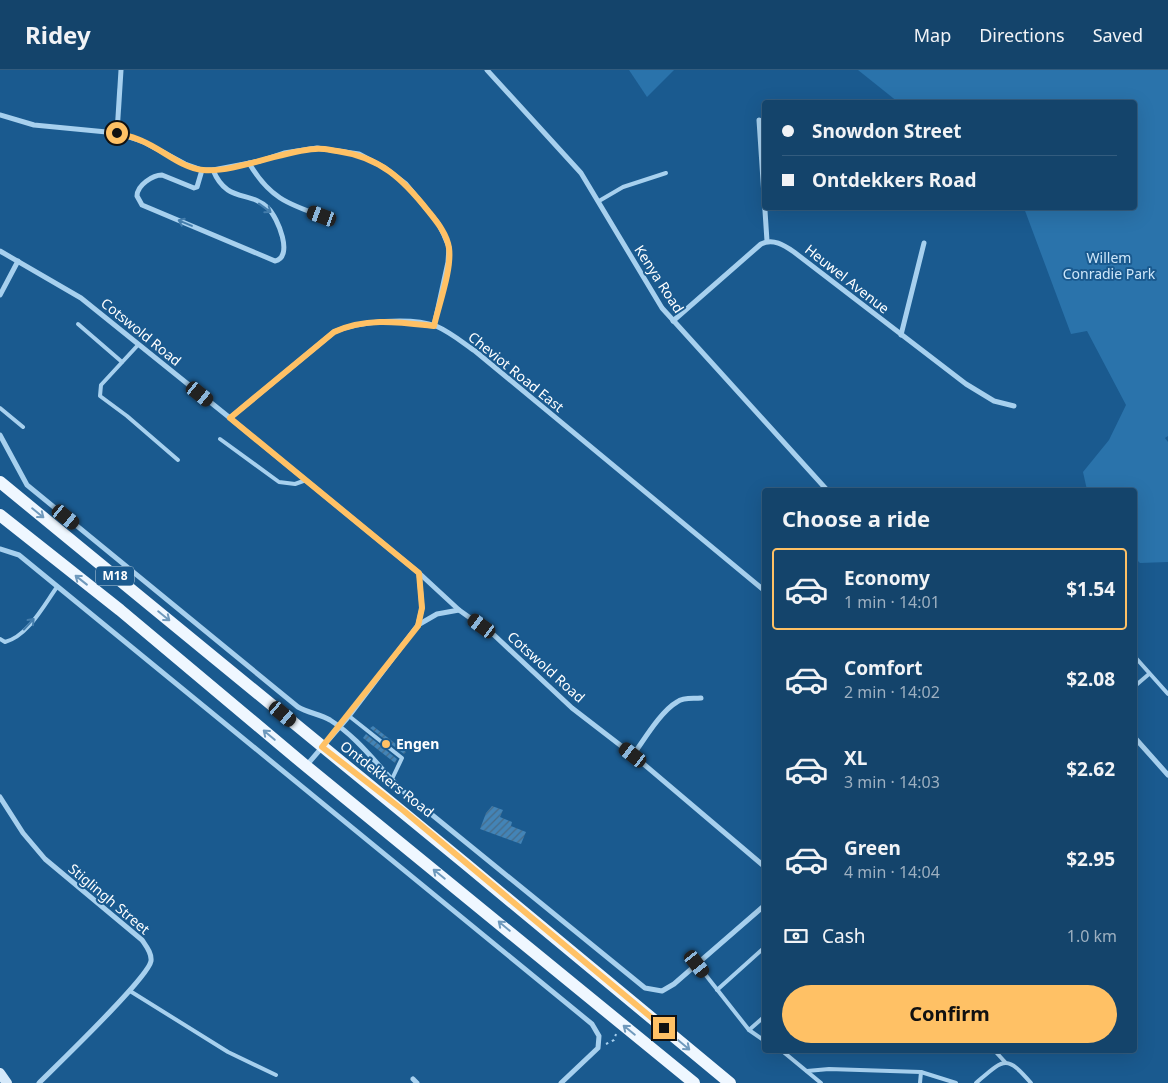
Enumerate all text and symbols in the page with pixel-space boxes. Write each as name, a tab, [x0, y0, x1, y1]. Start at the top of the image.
text: Ridey	[25, 18, 91, 51]
text: Map	[914, 23, 951, 47]
text: Directions	[979, 23, 1065, 47]
text: Saved	[1093, 23, 1143, 47]
text: Snowdon Street	[812, 118, 962, 144]
route start	[106, 122, 128, 144]
text: Ontdekkers Road	[812, 167, 977, 193]
one-way arrow	[258, 203, 272, 213]
car	[305, 204, 338, 228]
one-way arrow	[178, 218, 193, 228]
street label: Heuwel Avenue	[801, 240, 894, 318]
street label: Kenya Road	[630, 241, 688, 316]
park label: Willem Conradie Park	[1063, 248, 1156, 283]
street label: Cotswold Road	[97, 293, 185, 370]
street label: Cheviot Road East	[465, 327, 568, 416]
car	[183, 379, 216, 409]
car	[49, 502, 82, 532]
text: Choose a ride	[782, 503, 930, 533]
one-way arrow	[31, 507, 44, 518]
text: Economy	[844, 565, 930, 591]
road number: M18	[96, 566, 134, 586]
icon: car	[784, 567, 829, 612]
one-way arrow	[75, 574, 88, 585]
text: $1.54	[1066, 576, 1115, 602]
text: 1 min · 14:01	[844, 591, 940, 613]
one-way arrow	[157, 610, 170, 621]
car	[465, 611, 498, 641]
one-way arrow	[23, 617, 35, 630]
street label: Cotswold Road	[504, 627, 589, 706]
text: Comfort	[844, 655, 923, 681]
icon: car	[784, 657, 829, 702]
text: $2.08	[1066, 666, 1115, 692]
text: 2 min · 14:02	[844, 681, 940, 703]
car	[266, 699, 299, 729]
one-way arrow	[262, 729, 275, 740]
place label: Engen	[396, 734, 439, 753]
street label: Ontdekkers Road	[337, 736, 438, 821]
marker: Engen	[380, 738, 392, 750]
car	[616, 740, 649, 770]
text: XL	[844, 745, 867, 771]
icon: car	[784, 747, 829, 792]
text: $2.62	[1066, 756, 1115, 782]
text: 3 min · 14:03	[844, 771, 940, 793]
text: Green	[844, 835, 901, 861]
icon: car	[784, 837, 829, 882]
text: $2.95	[1066, 846, 1115, 872]
street label: Stiglingh Street	[65, 859, 154, 938]
text: 4 min · 14:04	[844, 861, 940, 883]
one-way arrow	[433, 868, 446, 879]
one-way arrow	[497, 921, 510, 932]
icon: cash	[782, 922, 810, 950]
text: Cash	[822, 923, 866, 949]
text: 1.0 km	[1067, 925, 1117, 947]
car	[681, 948, 712, 980]
button: Confirm	[782, 985, 1117, 1043]
route end	[653, 1017, 675, 1039]
one-way arrow	[623, 1024, 636, 1035]
one-way arrow	[678, 1039, 691, 1050]

